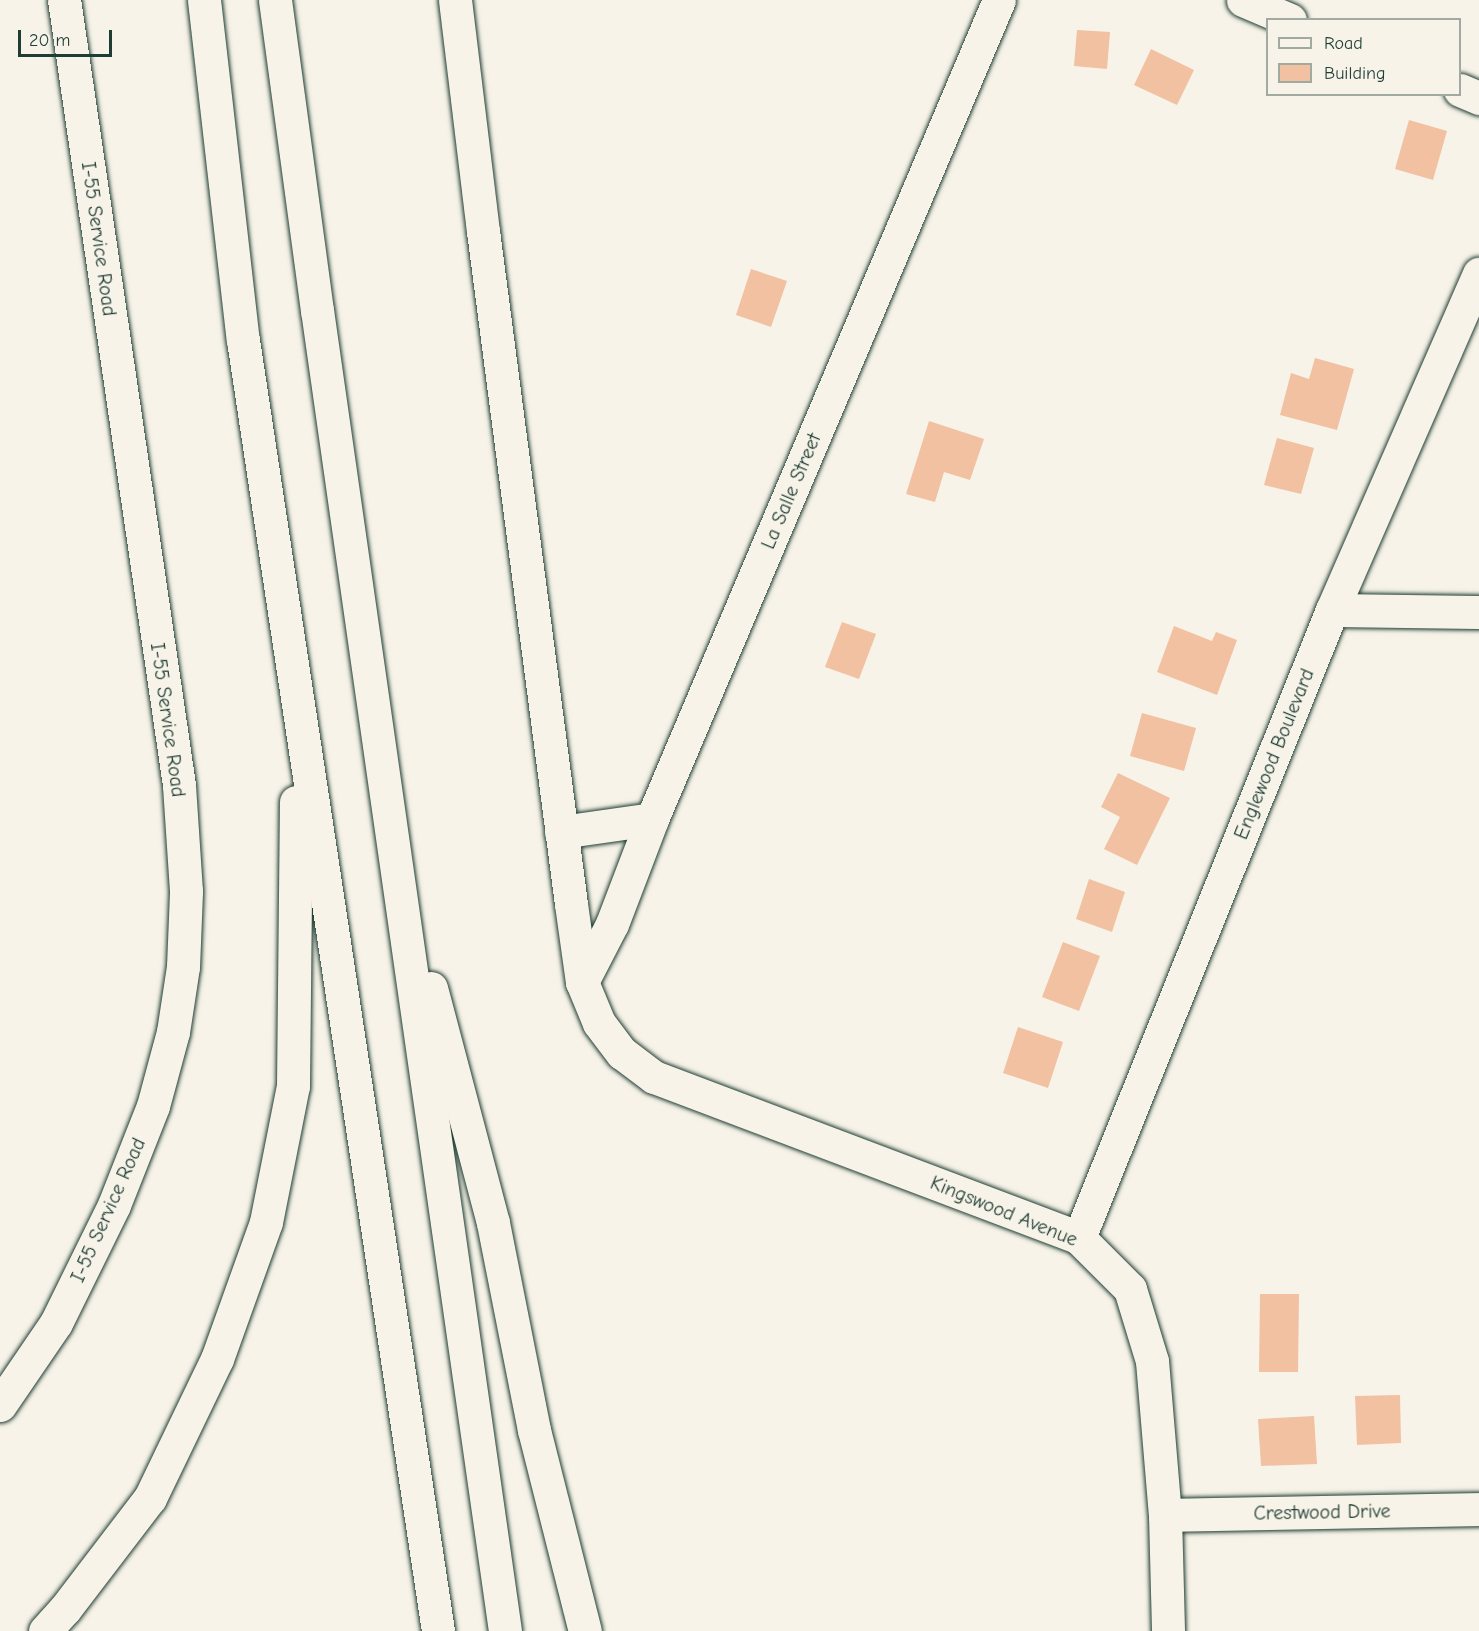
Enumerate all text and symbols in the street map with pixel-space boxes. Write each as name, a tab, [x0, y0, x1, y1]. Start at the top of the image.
scale bar	[21, 18, 116, 56]
legend	[1266, 18, 1461, 96]
text: 20 m	[29, 30, 70, 51]
text: Road	[1324, 33, 1363, 54]
text: Building	[1324, 63, 1386, 84]
street label: I-55 Service Road	[76, 160, 122, 318]
street label: La Salle Street	[756, 429, 826, 553]
street label: I-55 Service Road	[145, 641, 191, 799]
street label: Englewood Boulevard	[1229, 665, 1319, 843]
street label: I-55 Service Road	[65, 1134, 151, 1286]
street label: Kingswood Avenue	[927, 1171, 1081, 1251]
street label: Crestwood Drive	[1253, 1499, 1391, 1525]

